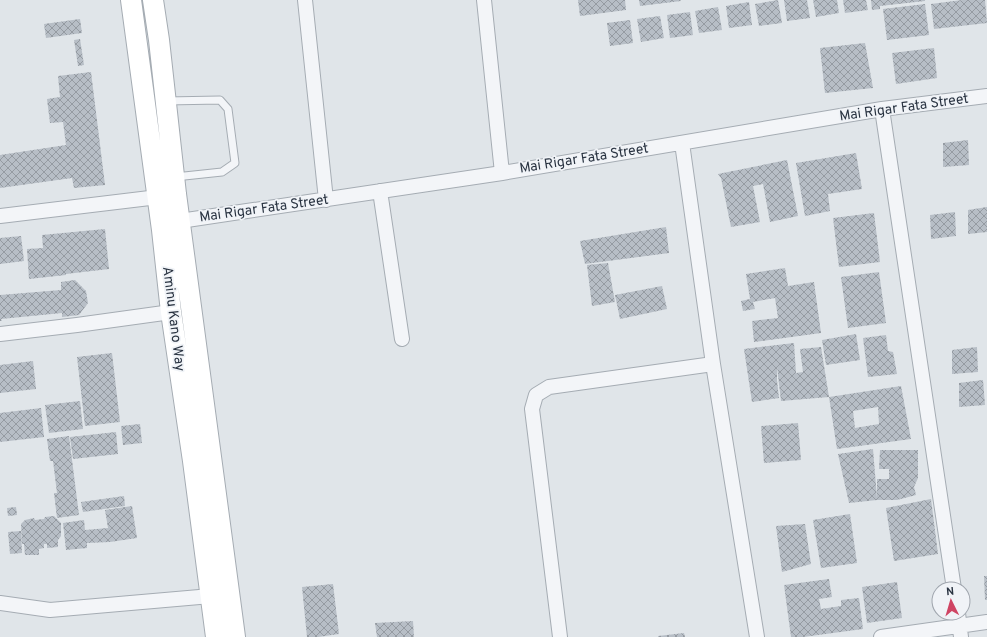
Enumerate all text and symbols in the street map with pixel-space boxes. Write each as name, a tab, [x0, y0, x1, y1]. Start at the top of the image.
street label: Mai Rigar Fata Street	[838, 91, 970, 125]
street label: Mai Rigar Fata Street	[518, 140, 650, 178]
street label: Mai Rigar Fata Street	[198, 192, 330, 226]
street label: Aminu Kano Way	[158, 266, 188, 372]
north arrow	[931, 581, 971, 621]
text: N	[946, 585, 955, 599]

